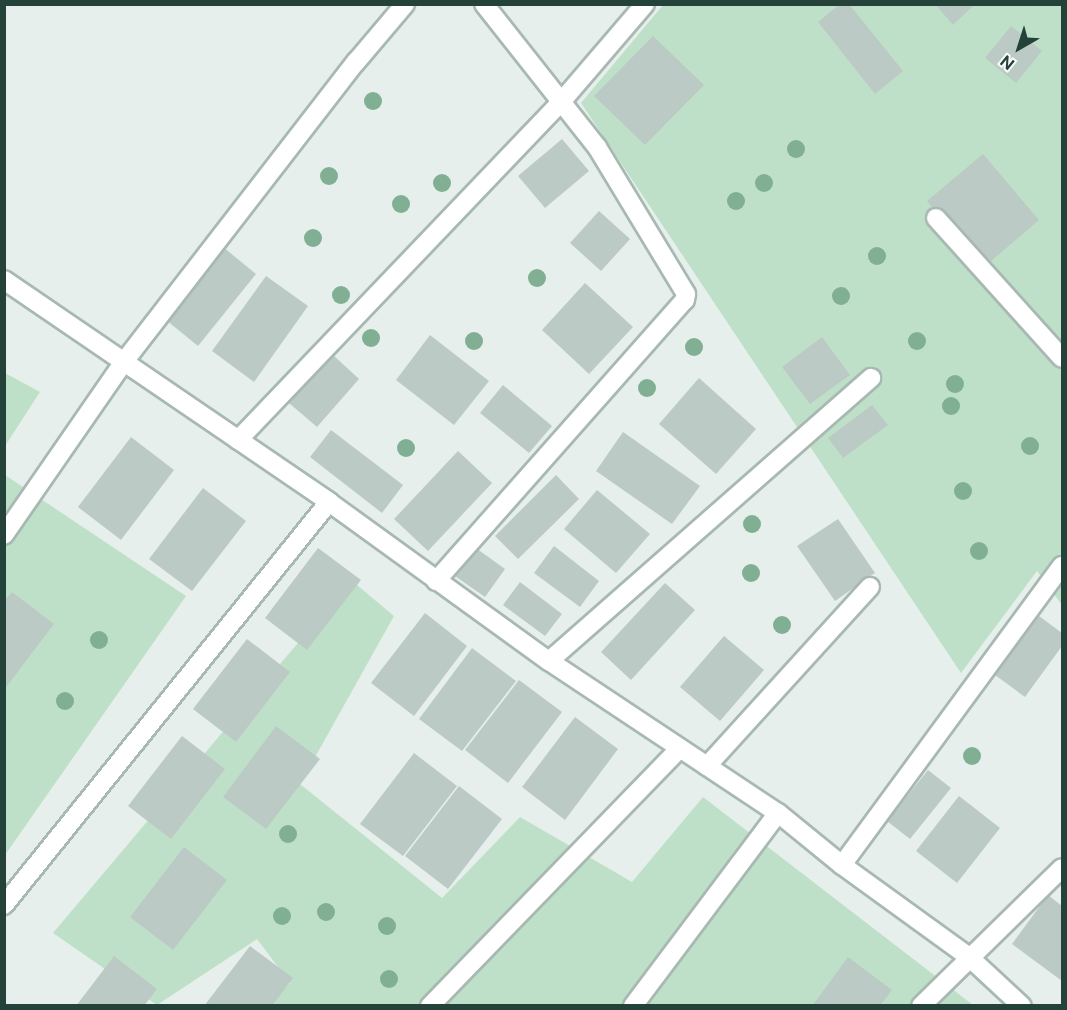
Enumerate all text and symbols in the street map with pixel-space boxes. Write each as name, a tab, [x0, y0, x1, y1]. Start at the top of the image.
north arrow	[989, 18, 1049, 78]
text: N	[997, 51, 1018, 74]

